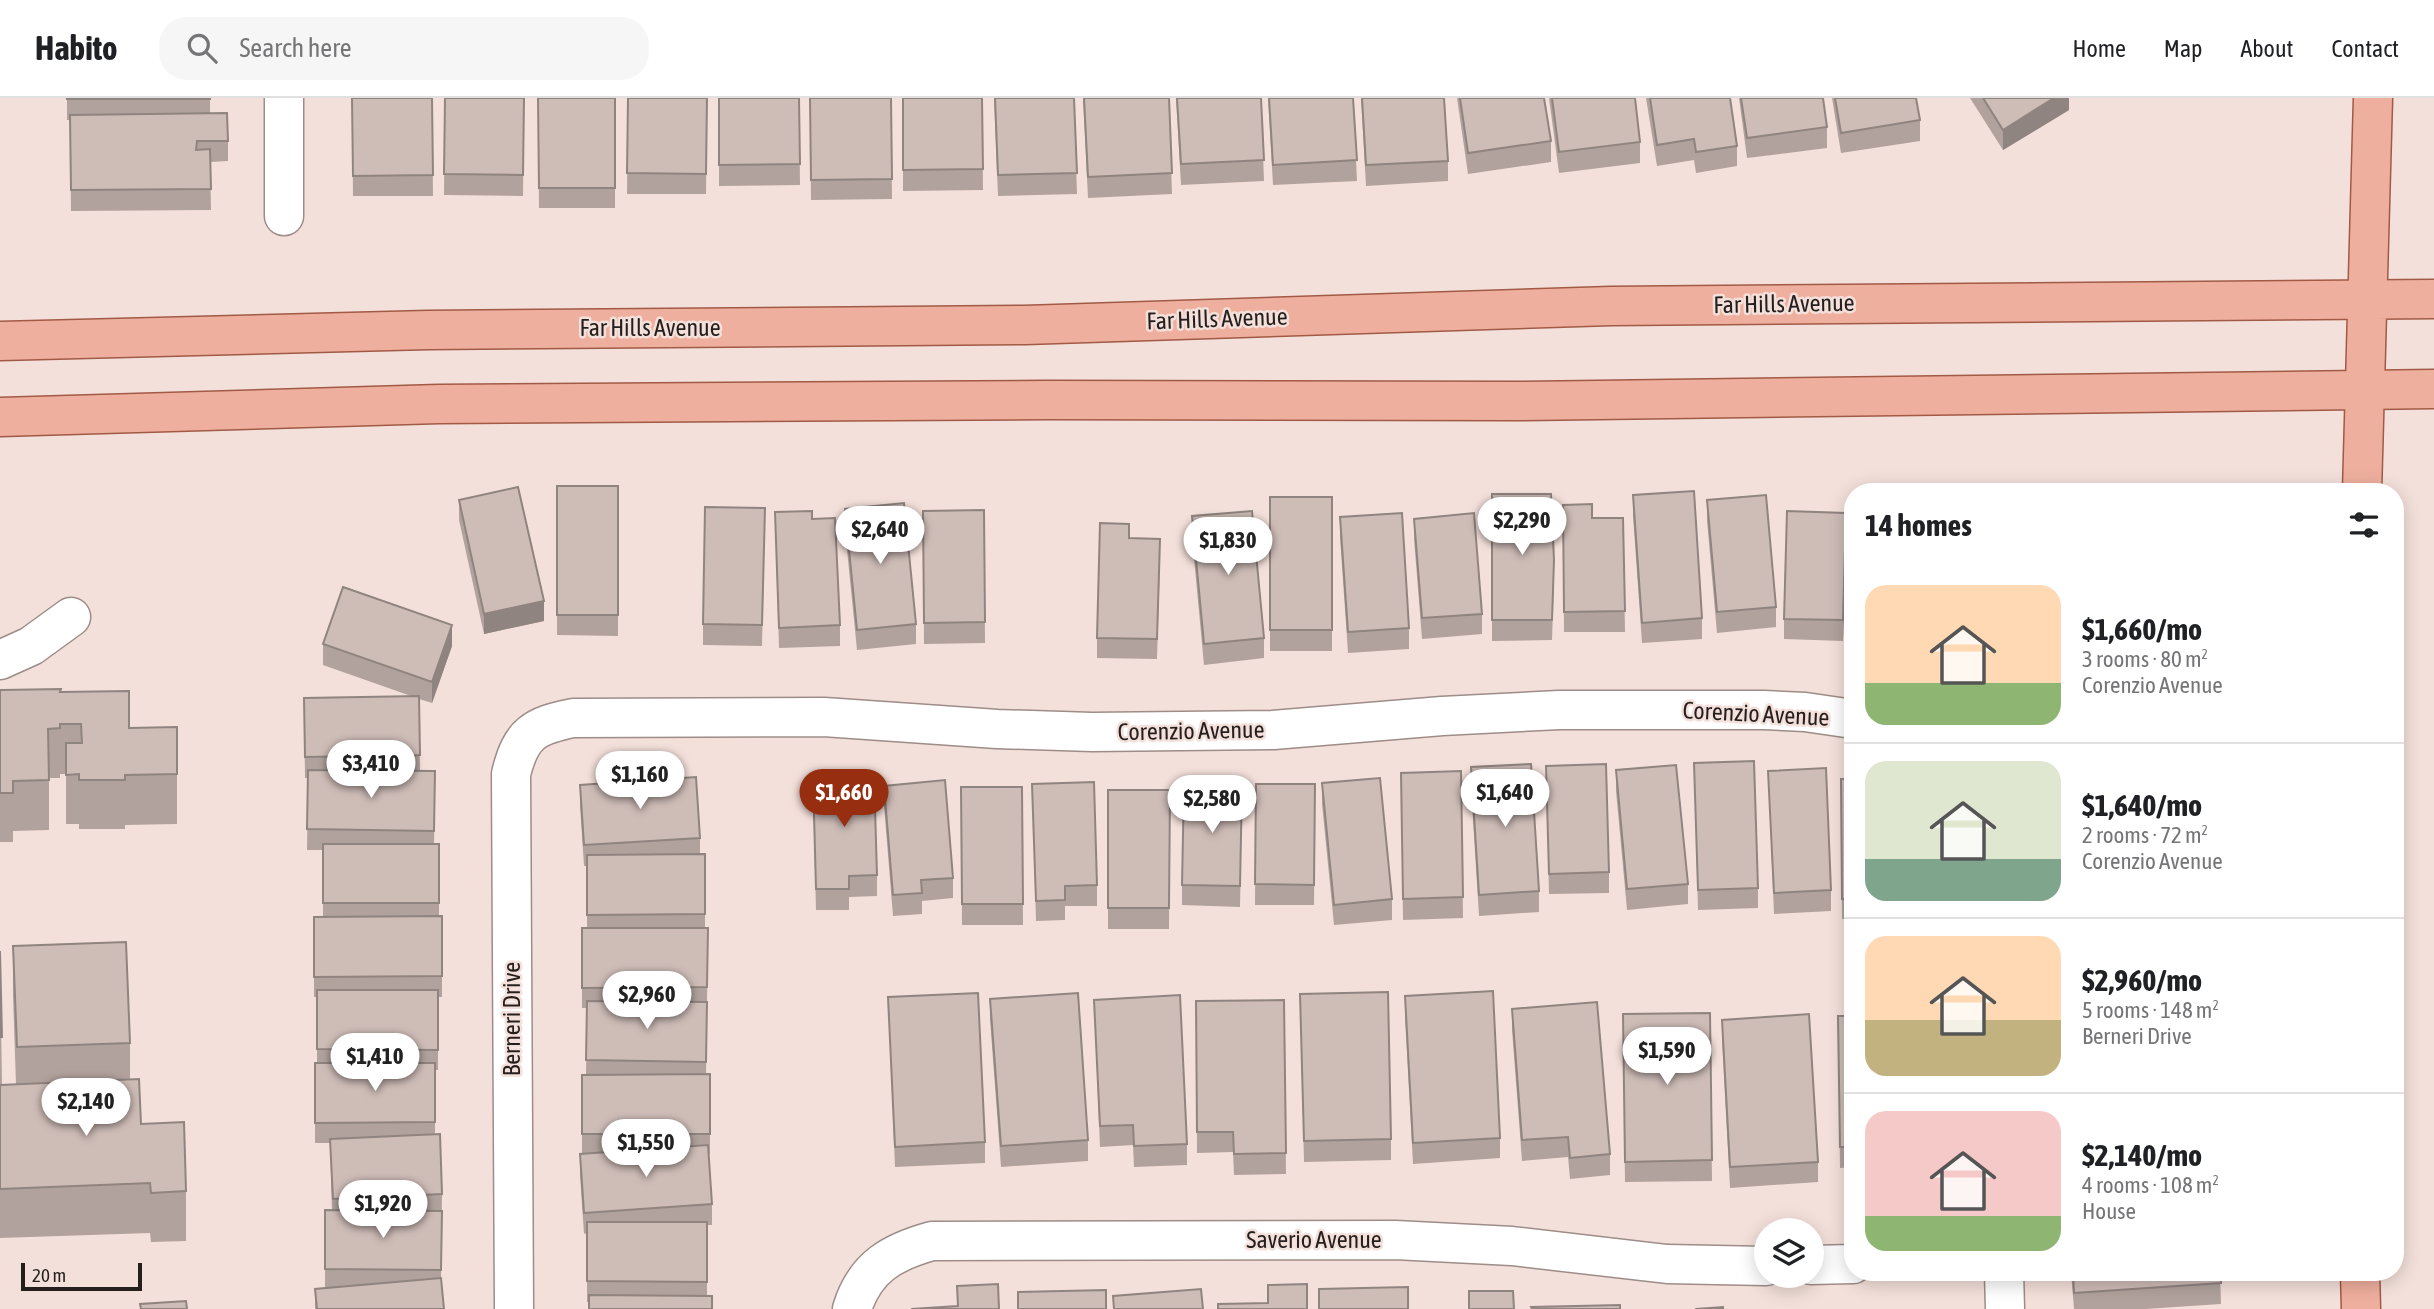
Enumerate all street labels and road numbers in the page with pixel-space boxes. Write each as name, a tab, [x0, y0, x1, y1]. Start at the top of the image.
street label: Far Hills Avenue	[1713, 289, 1855, 318]
street label: Far Hills Avenue	[1146, 303, 1288, 334]
street label: Far Hills Avenue	[579, 314, 721, 341]
street label: Corenzio Avenue	[1682, 696, 1830, 731]
street label: Corenzio Avenue	[1117, 716, 1265, 745]
street label: Berneri Drive	[498, 962, 525, 1076]
street label: Saverio Avenue	[1246, 1226, 1382, 1253]

